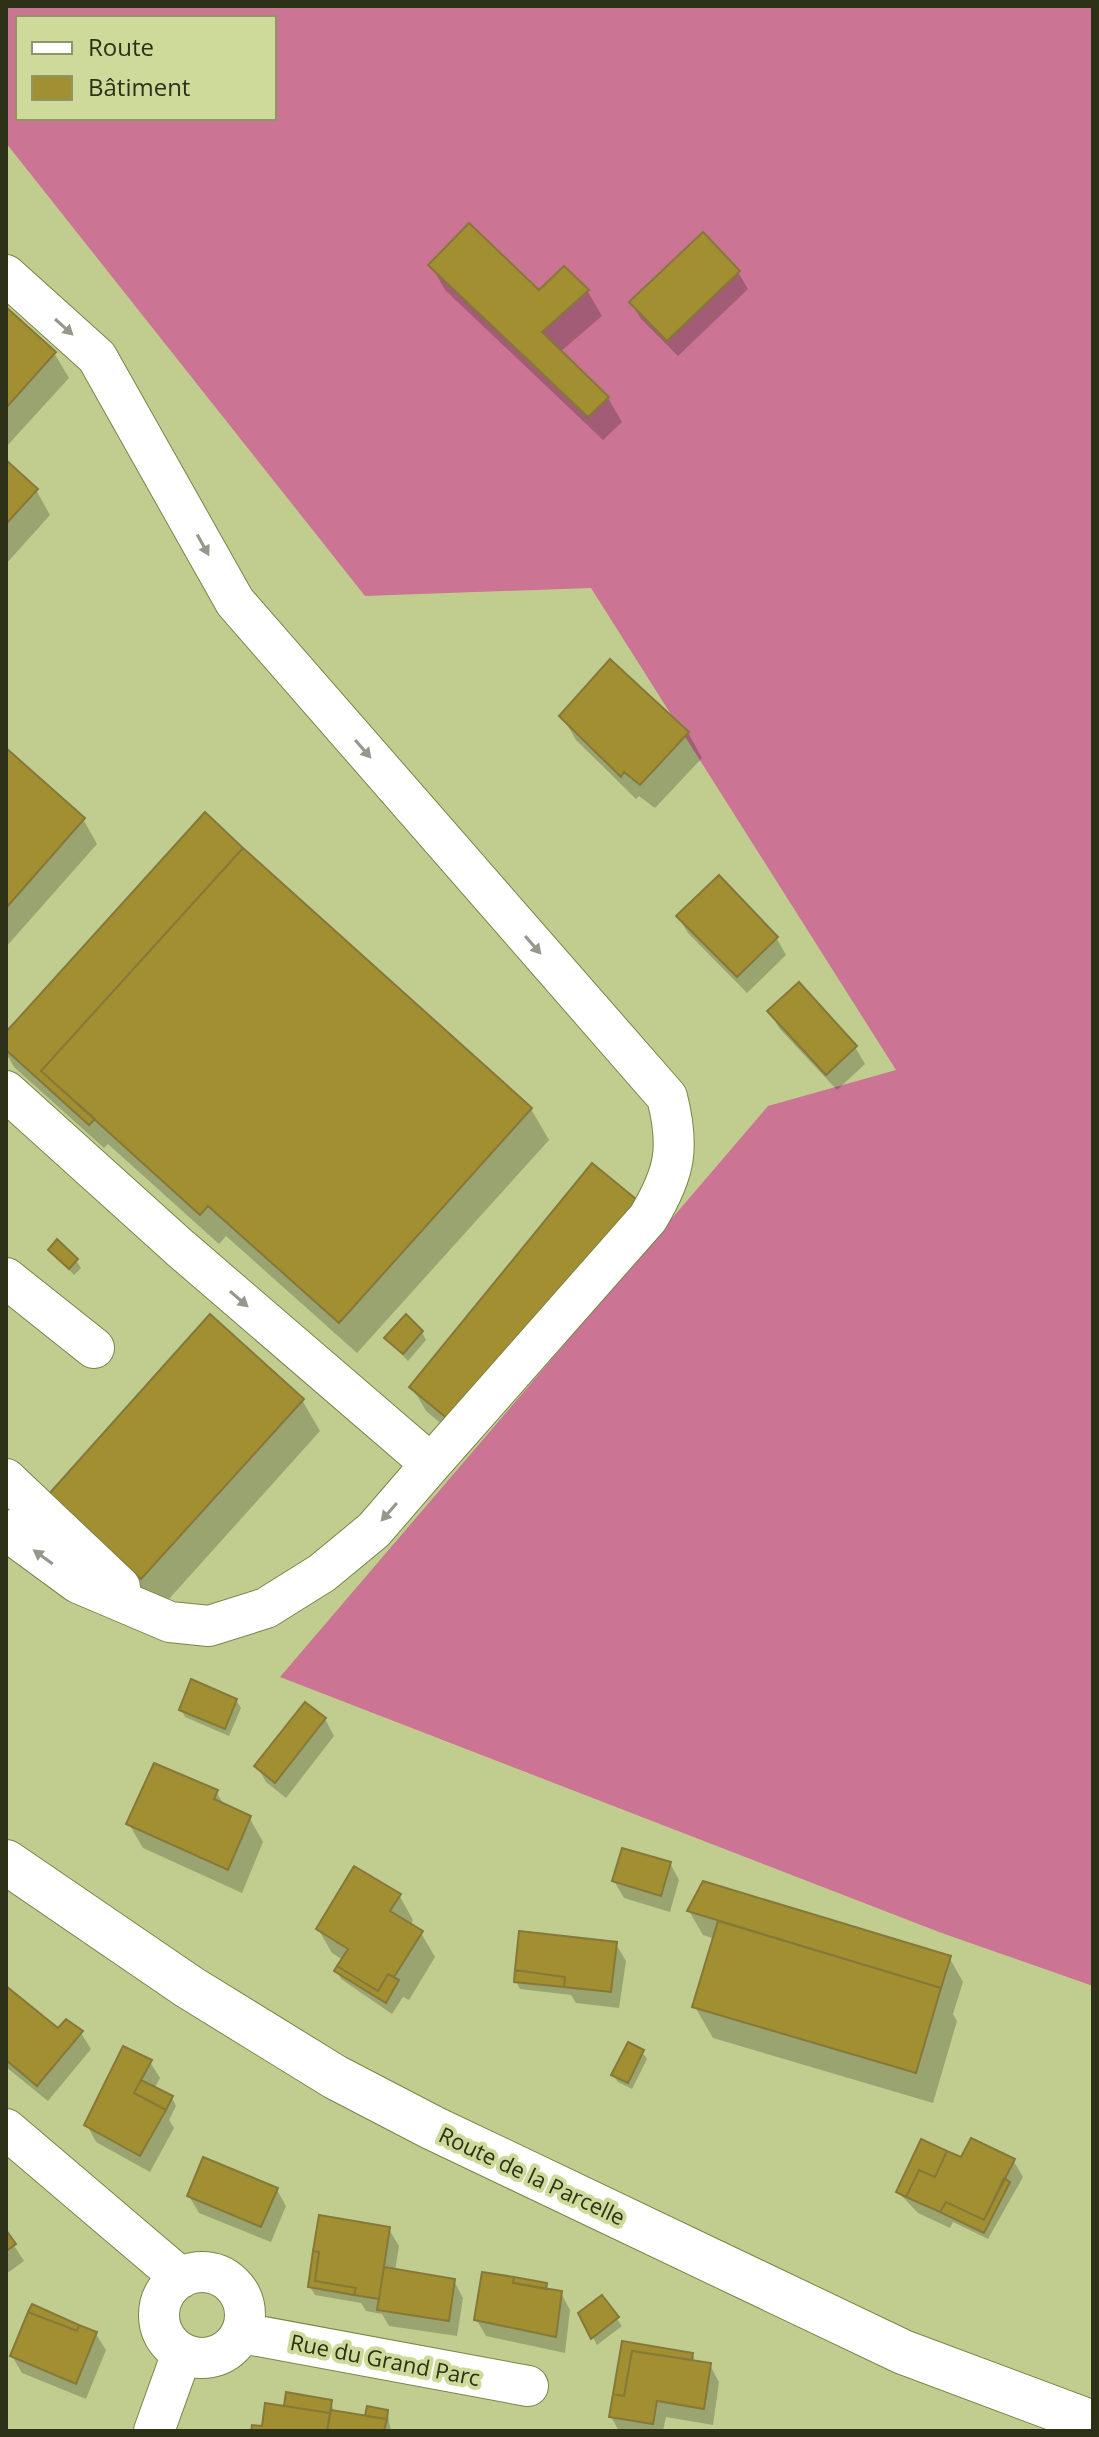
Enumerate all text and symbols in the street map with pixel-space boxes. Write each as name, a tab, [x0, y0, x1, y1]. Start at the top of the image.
legend	[16, 16, 276, 120]
text: Route	[88, 30, 154, 63]
text: Bâtiment	[88, 70, 190, 103]
one-way arrow	[54, 318, 73, 336]
one-way arrow	[196, 534, 210, 556]
one-way arrow	[353, 739, 371, 758]
one-way arrow	[524, 935, 542, 954]
one-way arrow	[229, 1290, 249, 1307]
one-way arrow	[381, 1502, 398, 1522]
one-way arrow	[32, 1549, 53, 1565]
street label: Route de la Parcelle	[435, 2119, 630, 2231]
street label: Rue du Grand Parc	[288, 2326, 483, 2392]

